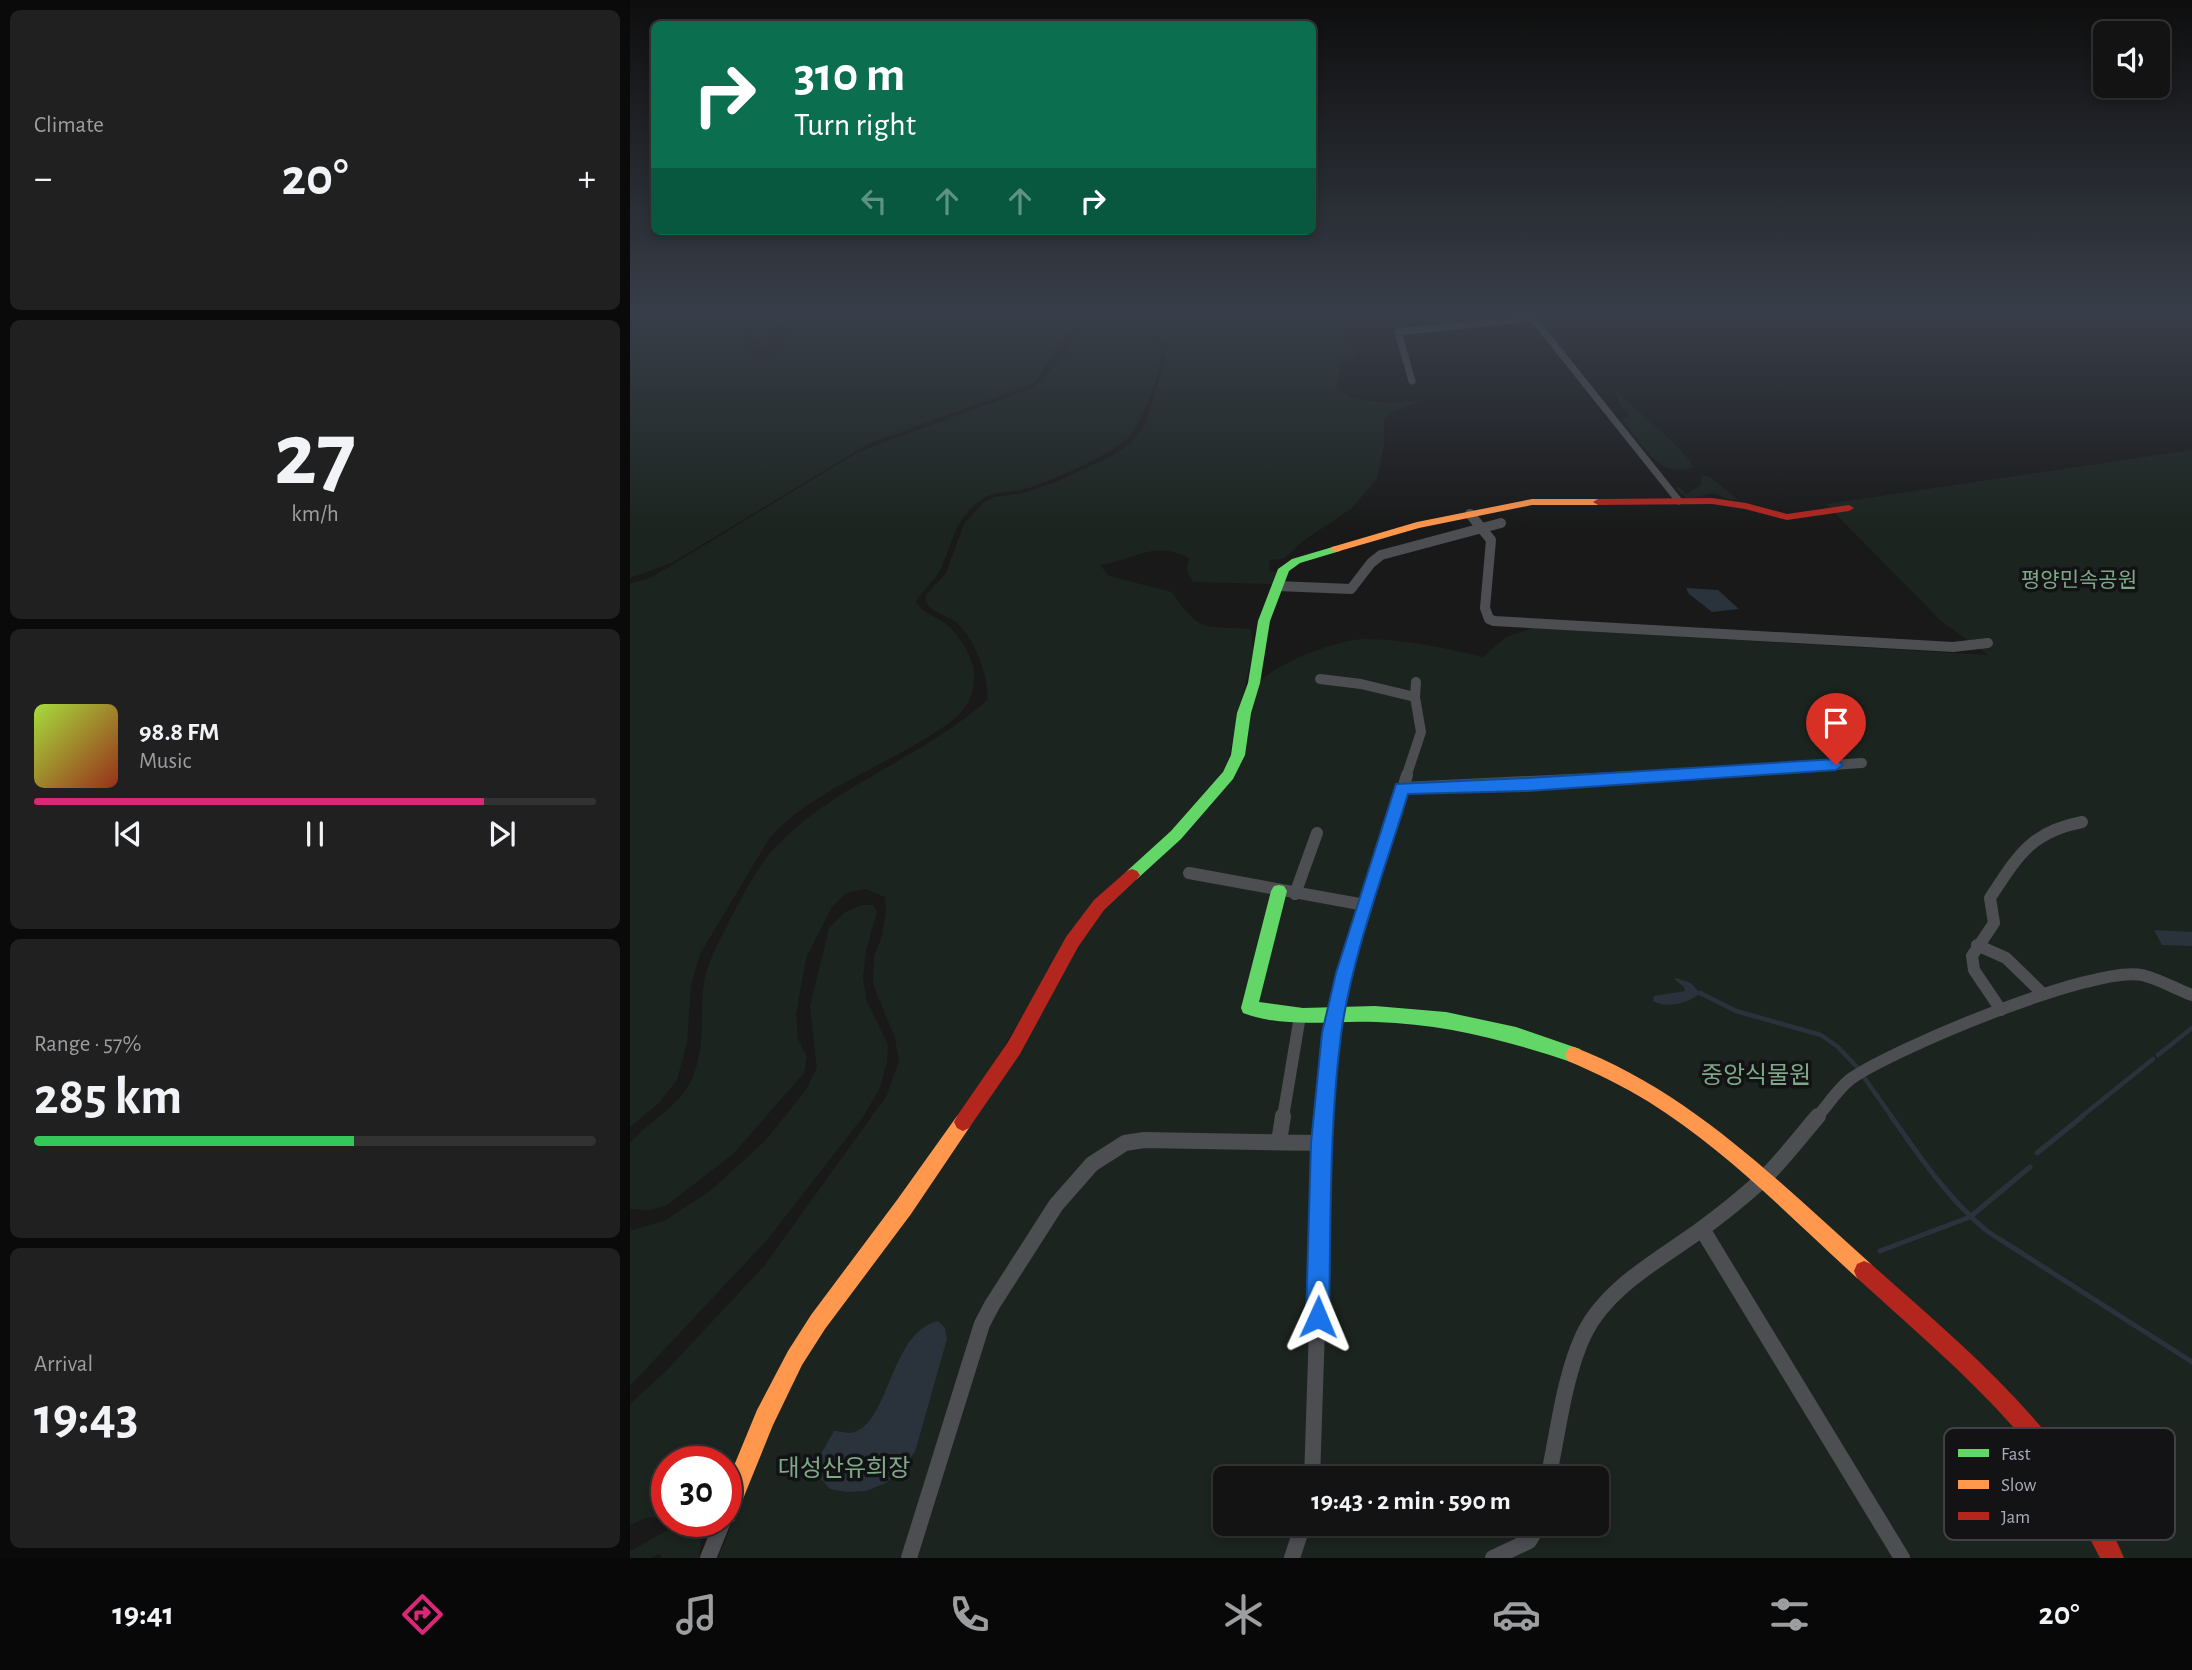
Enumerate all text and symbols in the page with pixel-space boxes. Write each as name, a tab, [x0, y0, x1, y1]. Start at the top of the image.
map controls	[2093, 21, 2170, 98]
button: sound	[2093, 21, 2170, 98]
icon: right	[679, 49, 770, 140]
text: 310 m	[794, 51, 905, 100]
text: Turn right	[794, 109, 916, 141]
text: Climate	[34, 114, 104, 137]
text: 20°	[282, 152, 348, 204]
text: −	[34, 160, 52, 198]
text: +	[578, 160, 596, 198]
icon: left	[855, 182, 893, 220]
icon: ahead	[928, 182, 966, 220]
icon: ahead	[1001, 182, 1039, 220]
icon: right	[1074, 182, 1112, 220]
text: 27	[274, 410, 356, 501]
text: km/h	[291, 503, 339, 526]
park label: 평양민속공원	[2021, 569, 2137, 591]
pin	[1806, 693, 1866, 765]
icon: arrive	[1817, 704, 1855, 742]
text: 98.8 FM	[139, 719, 219, 745]
text: Music	[139, 750, 191, 773]
icon: previous	[109, 815, 147, 853]
icon: pause	[296, 815, 334, 853]
icon: next	[483, 815, 521, 853]
text: Range · 57%	[34, 1033, 141, 1056]
park label: 중앙식물원	[1701, 1062, 1811, 1088]
text: 285 km	[34, 1071, 182, 1123]
position arrow	[1281, 1280, 1355, 1354]
text: Arrival	[34, 1353, 93, 1376]
text: 19:43	[34, 1391, 138, 1443]
legend	[1944, 1428, 2175, 1540]
text: Fast	[2001, 1445, 2031, 1464]
speed limit sign: 30	[651, 1446, 742, 1537]
park label: 대성산유희장	[778, 1455, 910, 1481]
text: Slow	[2001, 1476, 2037, 1495]
text: 19:43 · 2 min · 590 m	[1311, 1488, 1511, 1514]
text: Jam	[2001, 1508, 2030, 1527]
icon: directions	[398, 1590, 447, 1639]
icon: music	[672, 1590, 721, 1639]
icon: phone	[945, 1590, 994, 1639]
icon: climate	[1219, 1590, 1268, 1639]
icon: car	[1492, 1590, 1541, 1639]
icon: filters	[1765, 1590, 1814, 1639]
text: 19:41	[112, 1598, 174, 1630]
text: 20°	[2039, 1598, 2080, 1630]

